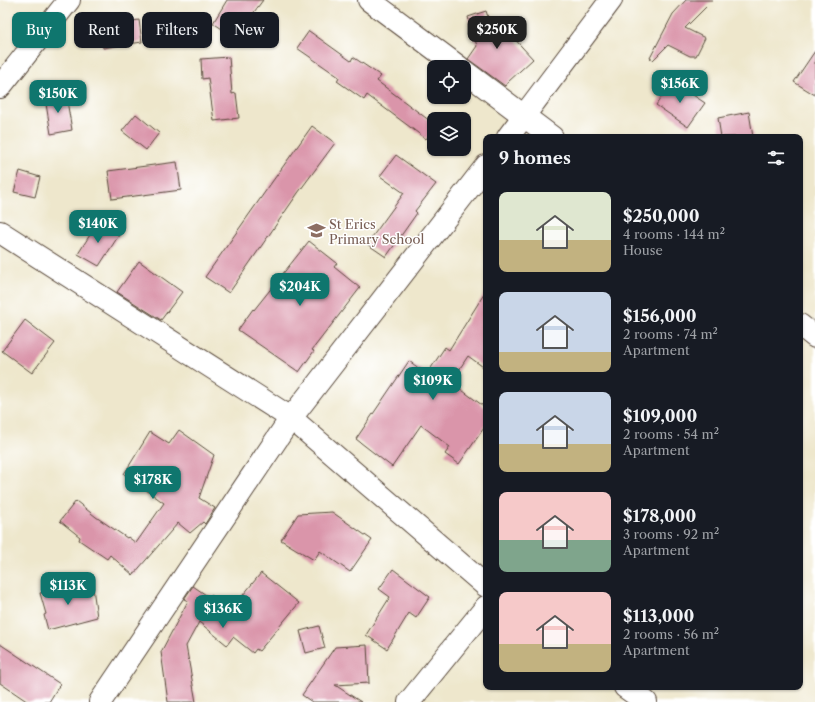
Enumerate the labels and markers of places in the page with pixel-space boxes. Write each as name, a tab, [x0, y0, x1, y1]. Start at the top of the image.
pin: $250K	[469, 16, 525, 50]
pin: $156K	[652, 70, 708, 104]
pin: $150K	[30, 80, 86, 114]
pin: $140K	[70, 210, 126, 244]
place label: St Erics Primary School	[329, 216, 424, 247]
school or university icon: St Erics Primary School	[306, 221, 326, 241]
pin: $204K	[272, 273, 328, 307]
pin: $109K	[405, 367, 461, 401]
pin: $178K	[125, 466, 181, 500]
pin: $113K	[40, 572, 96, 606]
pin: $136K	[195, 595, 251, 629]

